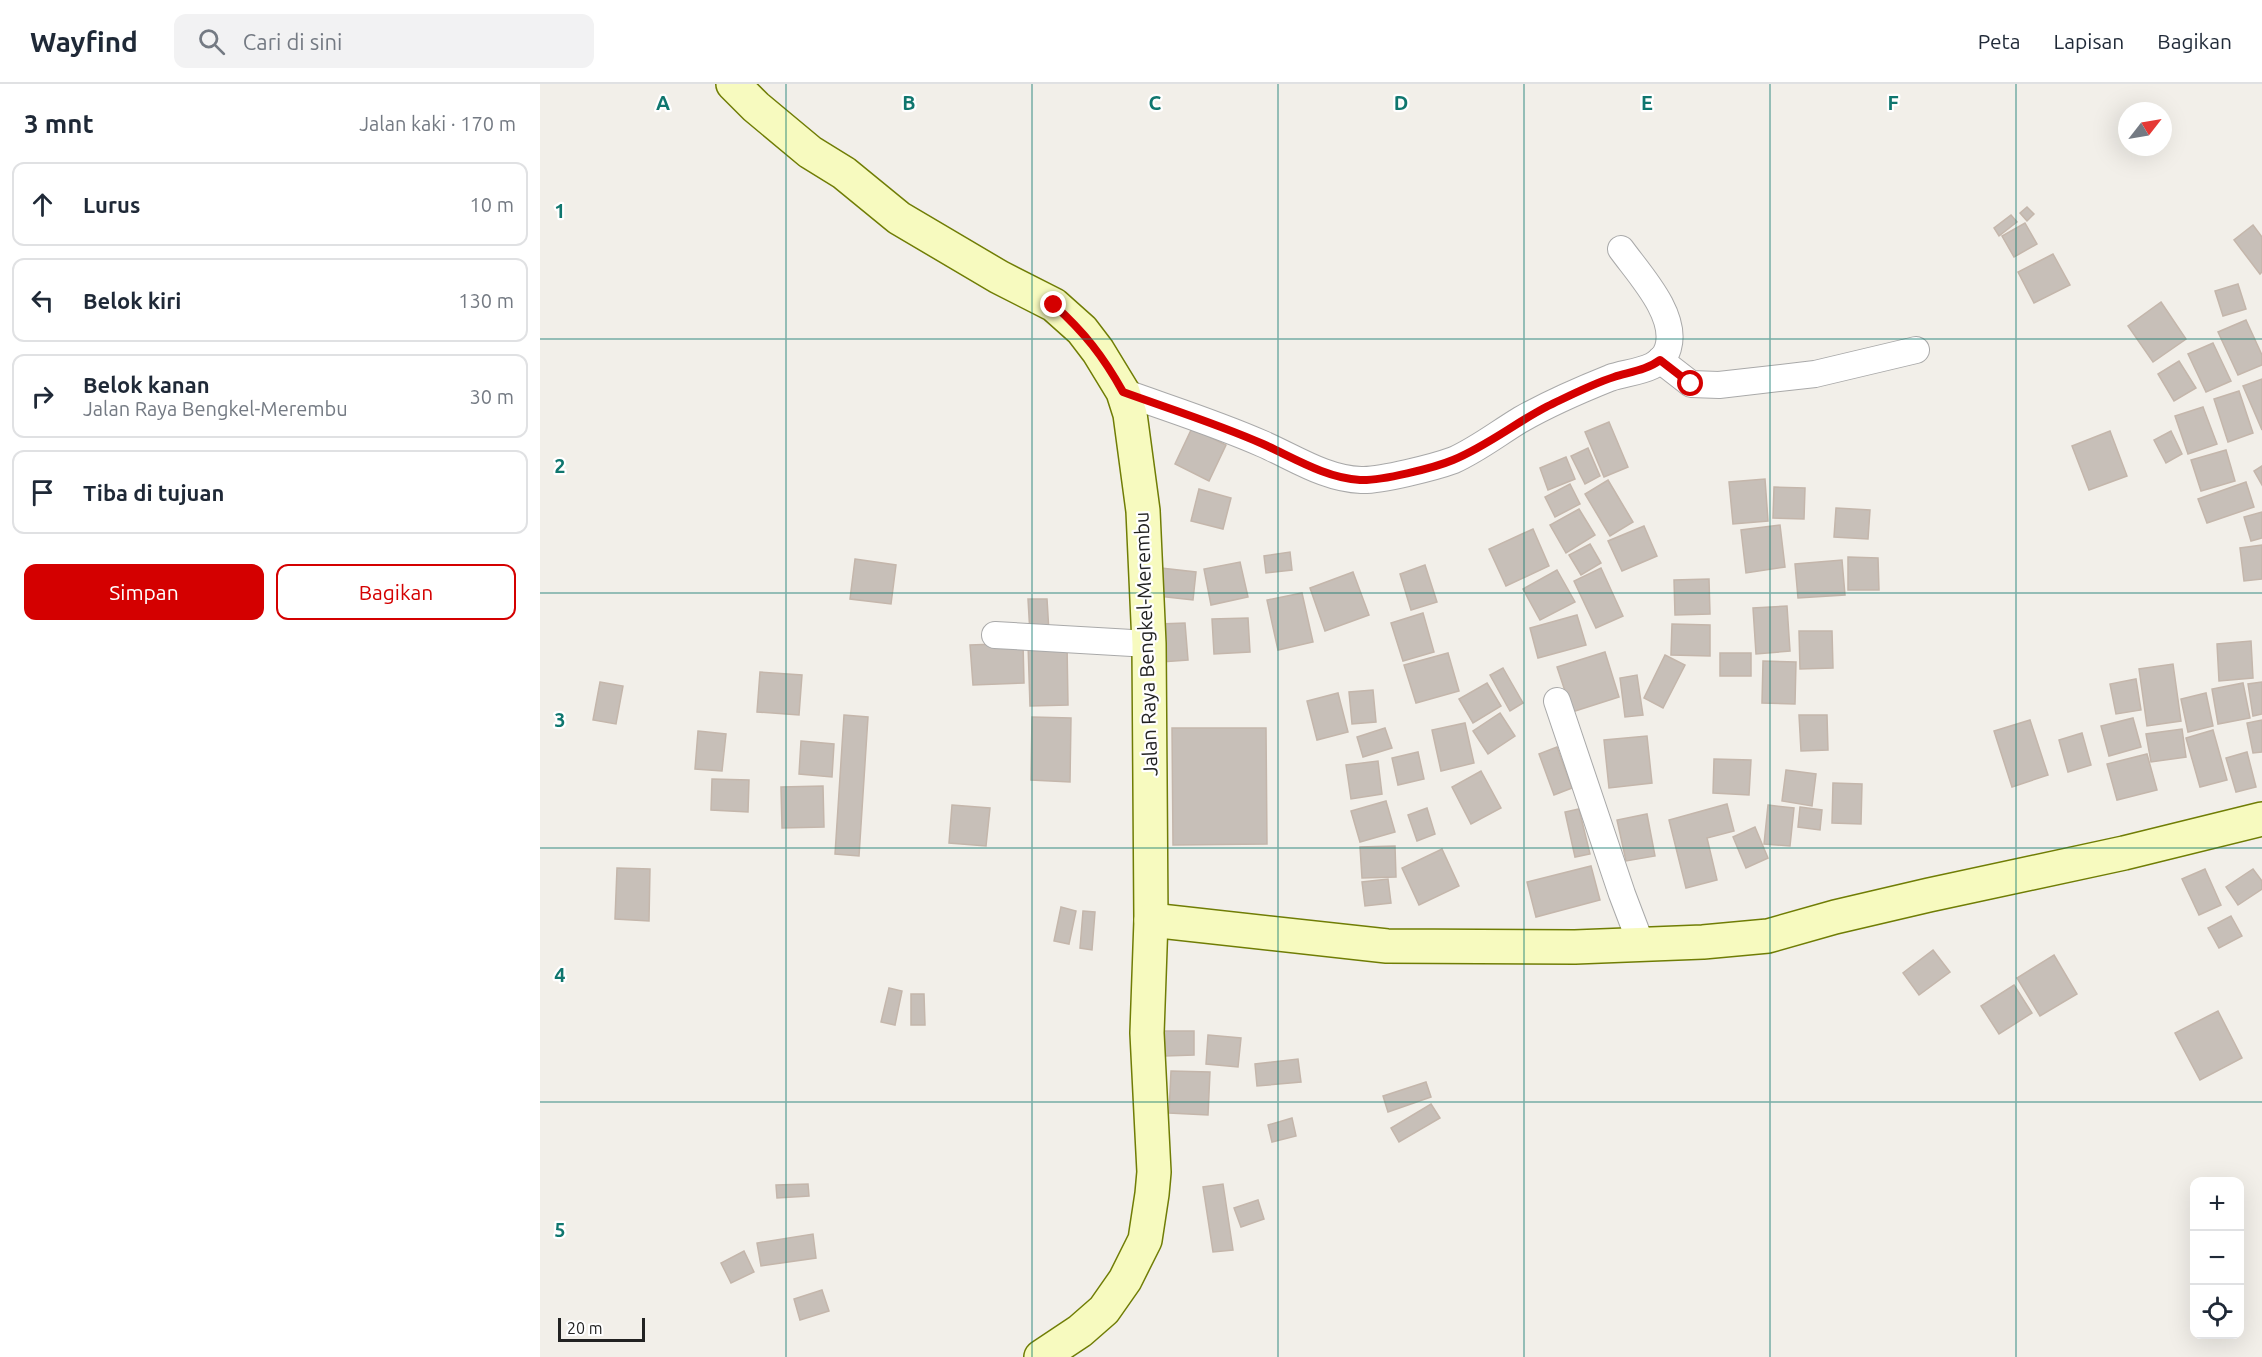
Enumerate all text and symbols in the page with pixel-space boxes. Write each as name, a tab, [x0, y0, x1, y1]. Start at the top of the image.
search box	[174, 14, 594, 68]
icon: search	[195, 25, 228, 58]
text: Wayfind	[30, 26, 138, 57]
text: Cari di sini	[243, 29, 342, 54]
text: Peta	[1978, 29, 2021, 53]
text: Lapisan	[2054, 29, 2124, 53]
text: Bagikan	[2157, 29, 2232, 53]
text: A	[656, 91, 670, 114]
text: B	[902, 91, 916, 114]
text: C	[1149, 91, 1162, 114]
text: D	[1394, 91, 1408, 114]
text: E	[1641, 91, 1653, 114]
text: F	[1887, 91, 1899, 114]
north arrow	[2118, 102, 2172, 156]
text: 3 mnt	[24, 109, 94, 138]
text: Jalan kaki · 170 m	[359, 112, 516, 135]
icon: ahead	[26, 188, 59, 221]
text: Lurus	[83, 192, 140, 217]
text: 10 m	[470, 193, 514, 216]
text: 1	[554, 199, 566, 222]
icon: left	[26, 284, 59, 317]
text: Belok kiri	[83, 288, 181, 313]
text: 130 m	[458, 289, 514, 312]
route end	[1040, 291, 1066, 317]
route start	[1677, 370, 1703, 396]
text: Belok kanan	[83, 372, 210, 397]
icon: right	[26, 380, 59, 413]
text: 30 m	[470, 385, 514, 408]
text: Jalan Raya Bengkel-Merembu	[83, 397, 348, 420]
text: 2	[554, 454, 566, 477]
icon: arrive	[26, 476, 59, 509]
text: Tiba di tujuan	[83, 480, 224, 505]
street label: Jalan Raya Bengkel-Merembu	[1129, 511, 1162, 777]
button: Simpan	[24, 564, 264, 620]
button: Bagikan	[276, 564, 516, 620]
text: 3	[554, 708, 566, 731]
text: 4	[554, 963, 566, 986]
map controls	[2190, 1177, 2244, 1339]
button: +	[2190, 1177, 2244, 1231]
text: 5	[554, 1218, 566, 1241]
button: −	[2190, 1231, 2244, 1285]
button: locate	[2190, 1285, 2244, 1339]
scale bar	[558, 1315, 645, 1342]
text: 20 m	[567, 1319, 603, 1337]

